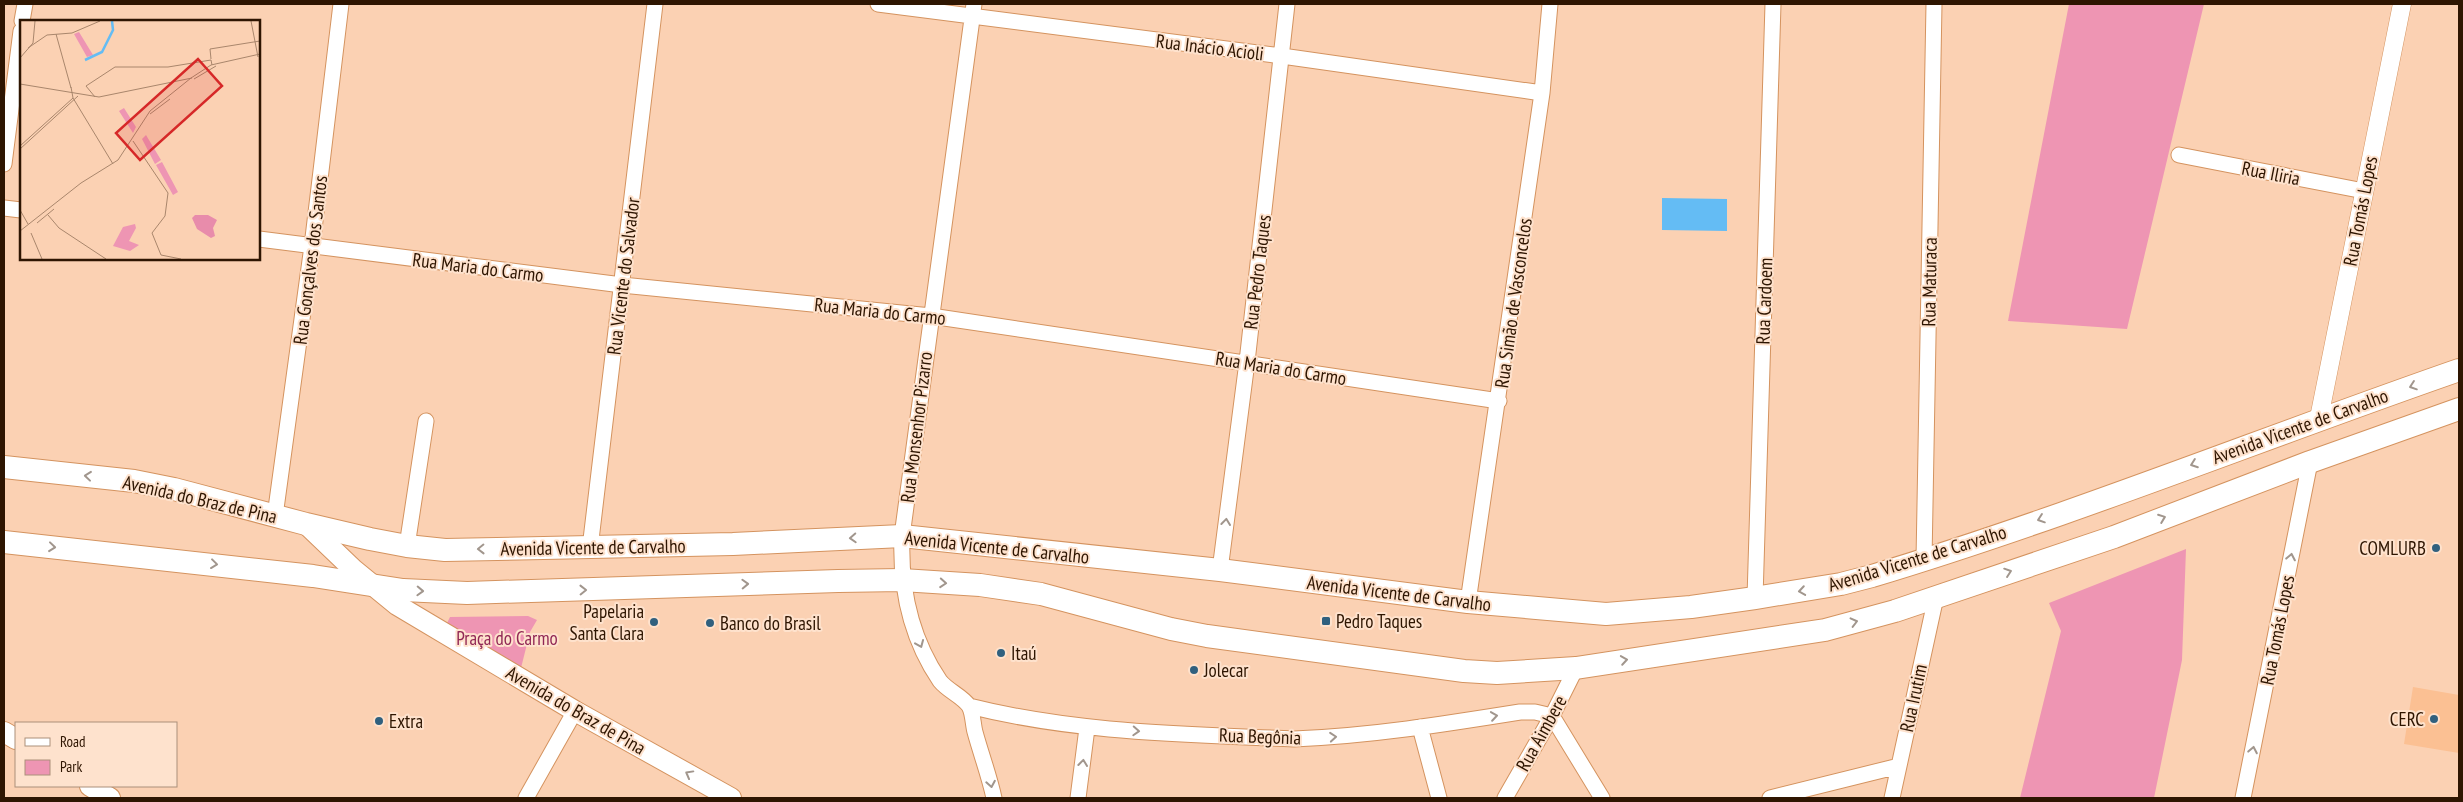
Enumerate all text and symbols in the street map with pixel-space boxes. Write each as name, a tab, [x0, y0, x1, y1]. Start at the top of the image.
inset map	[20, 20, 260, 260]
street label: Rua Inácio Acioli	[1155, 28, 1265, 66]
street label: Rua Tomás Lopes	[2338, 154, 2382, 268]
street label: Rua Iliria	[2240, 156, 2302, 190]
street label: Rua Gonçalves dos Santos	[288, 174, 332, 346]
street label: Rua Vicente do Salvador	[601, 195, 645, 356]
street label: Rua Pedro Taques	[1238, 213, 1276, 331]
street label: Rua Simão de Vasconcelos	[1489, 216, 1537, 390]
street label: Rua Maturaca	[1916, 237, 1942, 327]
street label: Rua Maria do Carmo	[411, 247, 545, 287]
street label: Rua Cardoem	[1750, 257, 1778, 345]
street label: Rua Maria do Carmo	[813, 292, 947, 330]
street label: Rua Maria do Carmo	[1214, 346, 1348, 390]
street label: Rua Monsenhor Pizarro	[895, 350, 937, 504]
one-way arrow	[2409, 380, 2418, 390]
street label: Avenida Vicente de Carvalho	[2209, 383, 2391, 469]
one-way arrow	[2191, 459, 2199, 469]
street label: Avenida do Braz de Pina	[121, 470, 279, 528]
one-way arrow	[84, 471, 92, 482]
one-way arrow	[2038, 513, 2046, 523]
one-way arrow	[2157, 514, 2165, 524]
one-way arrow	[1220, 518, 1231, 526]
street label: Avenida Vicente de Carvalho	[1825, 519, 2009, 597]
street label: Avenida Vicente de Carvalho	[904, 525, 1090, 569]
one-way arrow	[849, 532, 857, 543]
street label: Avenida Vicente de Carvalho	[500, 533, 686, 561]
place label: COMLURB	[2359, 536, 2426, 560]
one-way arrow	[49, 541, 57, 552]
marker: COMLURB	[2430, 542, 2442, 554]
one-way arrow	[477, 544, 485, 555]
one-way arrow	[2286, 552, 2296, 561]
one-way arrow	[210, 558, 218, 569]
one-way arrow	[2004, 568, 2012, 578]
street label: Avenida Vicente de Carvalho	[1306, 570, 1492, 616]
street label: Rua Tomás Lopes	[2255, 573, 2299, 687]
one-way arrow	[939, 577, 947, 588]
one-way arrow	[742, 579, 750, 589]
one-way arrow	[580, 585, 587, 595]
one-way arrow	[1798, 585, 1807, 595]
one-way arrow	[417, 586, 425, 596]
place label: Papelaria Santa Clara	[570, 599, 644, 645]
place label: Pedro Taques	[1336, 609, 1422, 633]
place label: Banco do Brasil	[720, 611, 821, 635]
marker: Pedro Taques	[1320, 615, 1332, 627]
marker: Papelaria Santa Clara	[648, 616, 660, 628]
marker: Banco do Brasil	[704, 617, 716, 629]
one-way arrow	[1849, 618, 1857, 628]
park label: Praça do Carmo	[456, 626, 558, 650]
one-way arrow	[913, 639, 924, 648]
place label: Itaú	[1011, 641, 1037, 665]
marker: Itaú	[995, 647, 1007, 659]
one-way arrow	[1621, 655, 1629, 666]
place label: Jolecar	[1203, 658, 1249, 682]
street label: Avenida do Braz de Pina	[502, 660, 650, 760]
street label: Rua Irutim	[1894, 662, 1932, 734]
marker: Jolecar	[1188, 664, 1200, 676]
street label: Rua Aimbere	[1510, 691, 1572, 775]
place label: CERC	[2390, 707, 2424, 731]
place label: Extra	[389, 709, 423, 733]
one-way arrow	[1490, 712, 1498, 722]
marker: CERC	[2428, 713, 2440, 725]
marker: Extra	[373, 715, 385, 727]
legend	[15, 722, 178, 787]
street label: Rua Begônia	[1219, 723, 1301, 749]
one-way arrow	[1132, 725, 1140, 736]
text: Road	[60, 732, 86, 751]
one-way arrow	[1329, 732, 1337, 743]
one-way arrow	[2247, 746, 2257, 755]
text: Park	[60, 757, 82, 776]
one-way arrow	[1077, 759, 1088, 767]
one-way arrow	[685, 771, 694, 781]
one-way arrow	[986, 780, 996, 789]

